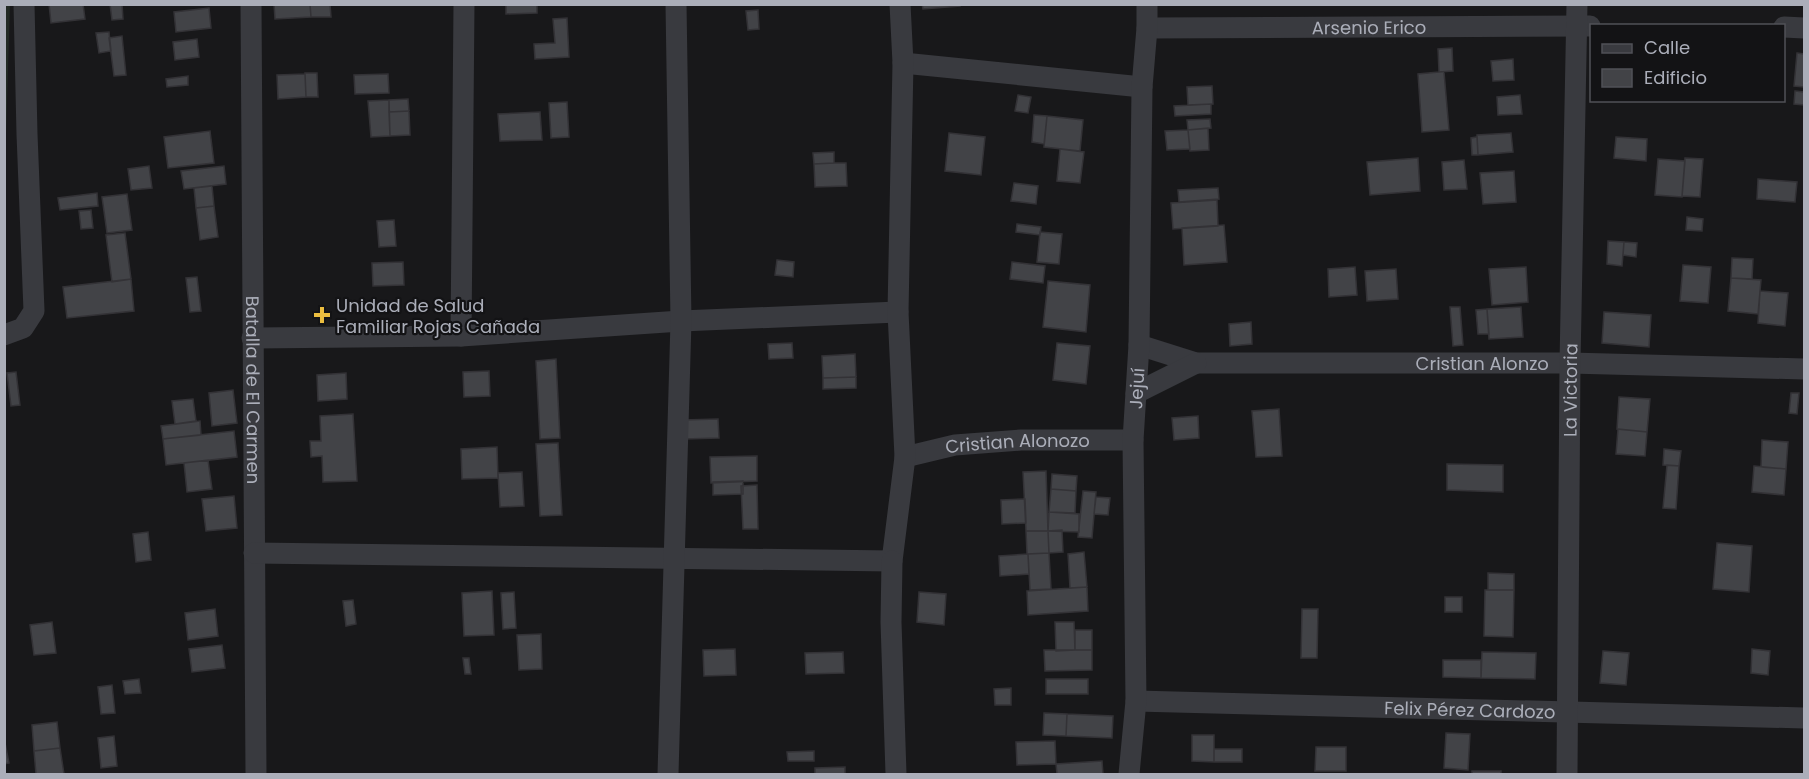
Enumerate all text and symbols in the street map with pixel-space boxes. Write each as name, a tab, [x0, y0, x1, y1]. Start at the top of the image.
street label: Arsenio Erico	[1312, 14, 1426, 40]
legend	[1590, 24, 1785, 102]
text: Calle	[1644, 35, 1690, 60]
text: Edificio	[1644, 65, 1707, 90]
place label: Unidad de Salud Familiar Rojas Cañada	[336, 293, 540, 339]
street label: Batalla de El Carmen	[240, 296, 267, 484]
marker: Unidad de Salud Familiar Rojas Cañada	[313, 306, 331, 324]
street label: La Victoria	[1557, 343, 1583, 437]
street label: Cristian Alonzo	[1416, 351, 1549, 376]
street label: Jejuí	[1122, 367, 1150, 410]
street label: Cristian Alonozo	[942, 428, 1090, 459]
street label: Felix Pérez Cardozo	[1384, 695, 1556, 724]

